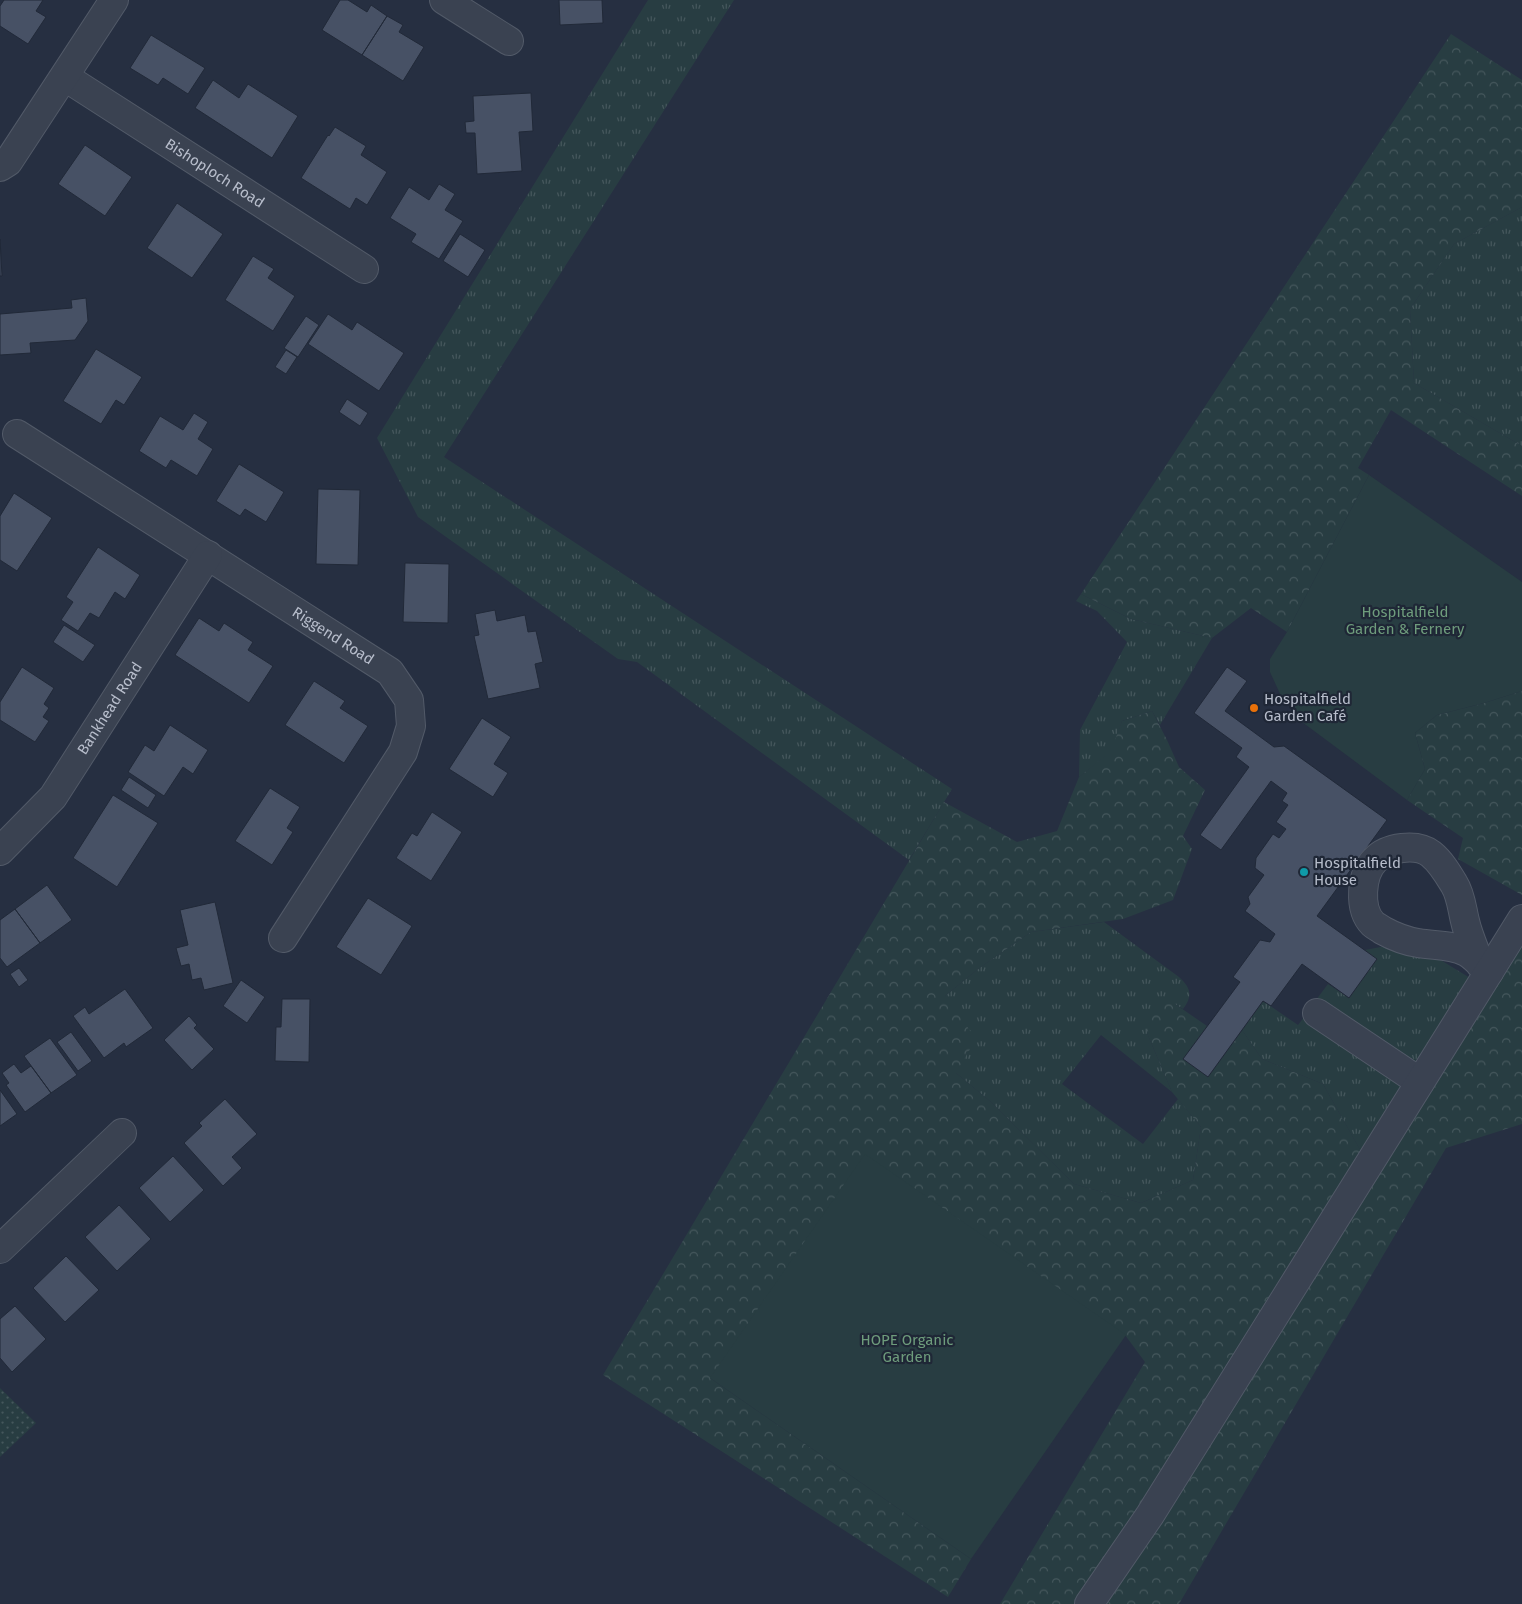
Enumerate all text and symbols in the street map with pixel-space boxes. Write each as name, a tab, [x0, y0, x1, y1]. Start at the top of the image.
street label: Bishoploch Road	[162, 135, 268, 212]
street label: Riggend Road	[289, 603, 377, 668]
park label: Hospitalfield Garden & Fernery	[1346, 603, 1465, 638]
street label: Bankhead Road	[74, 659, 146, 758]
place label: Hospitalfield Garden Café	[1264, 690, 1351, 725]
marker: Hospitalfield Garden Café	[1248, 702, 1260, 714]
place label: Hospitalfield House	[1314, 854, 1401, 889]
marker: Hospitalfield House	[1298, 866, 1310, 878]
park label: HOPE Organic Garden	[860, 1331, 954, 1366]

